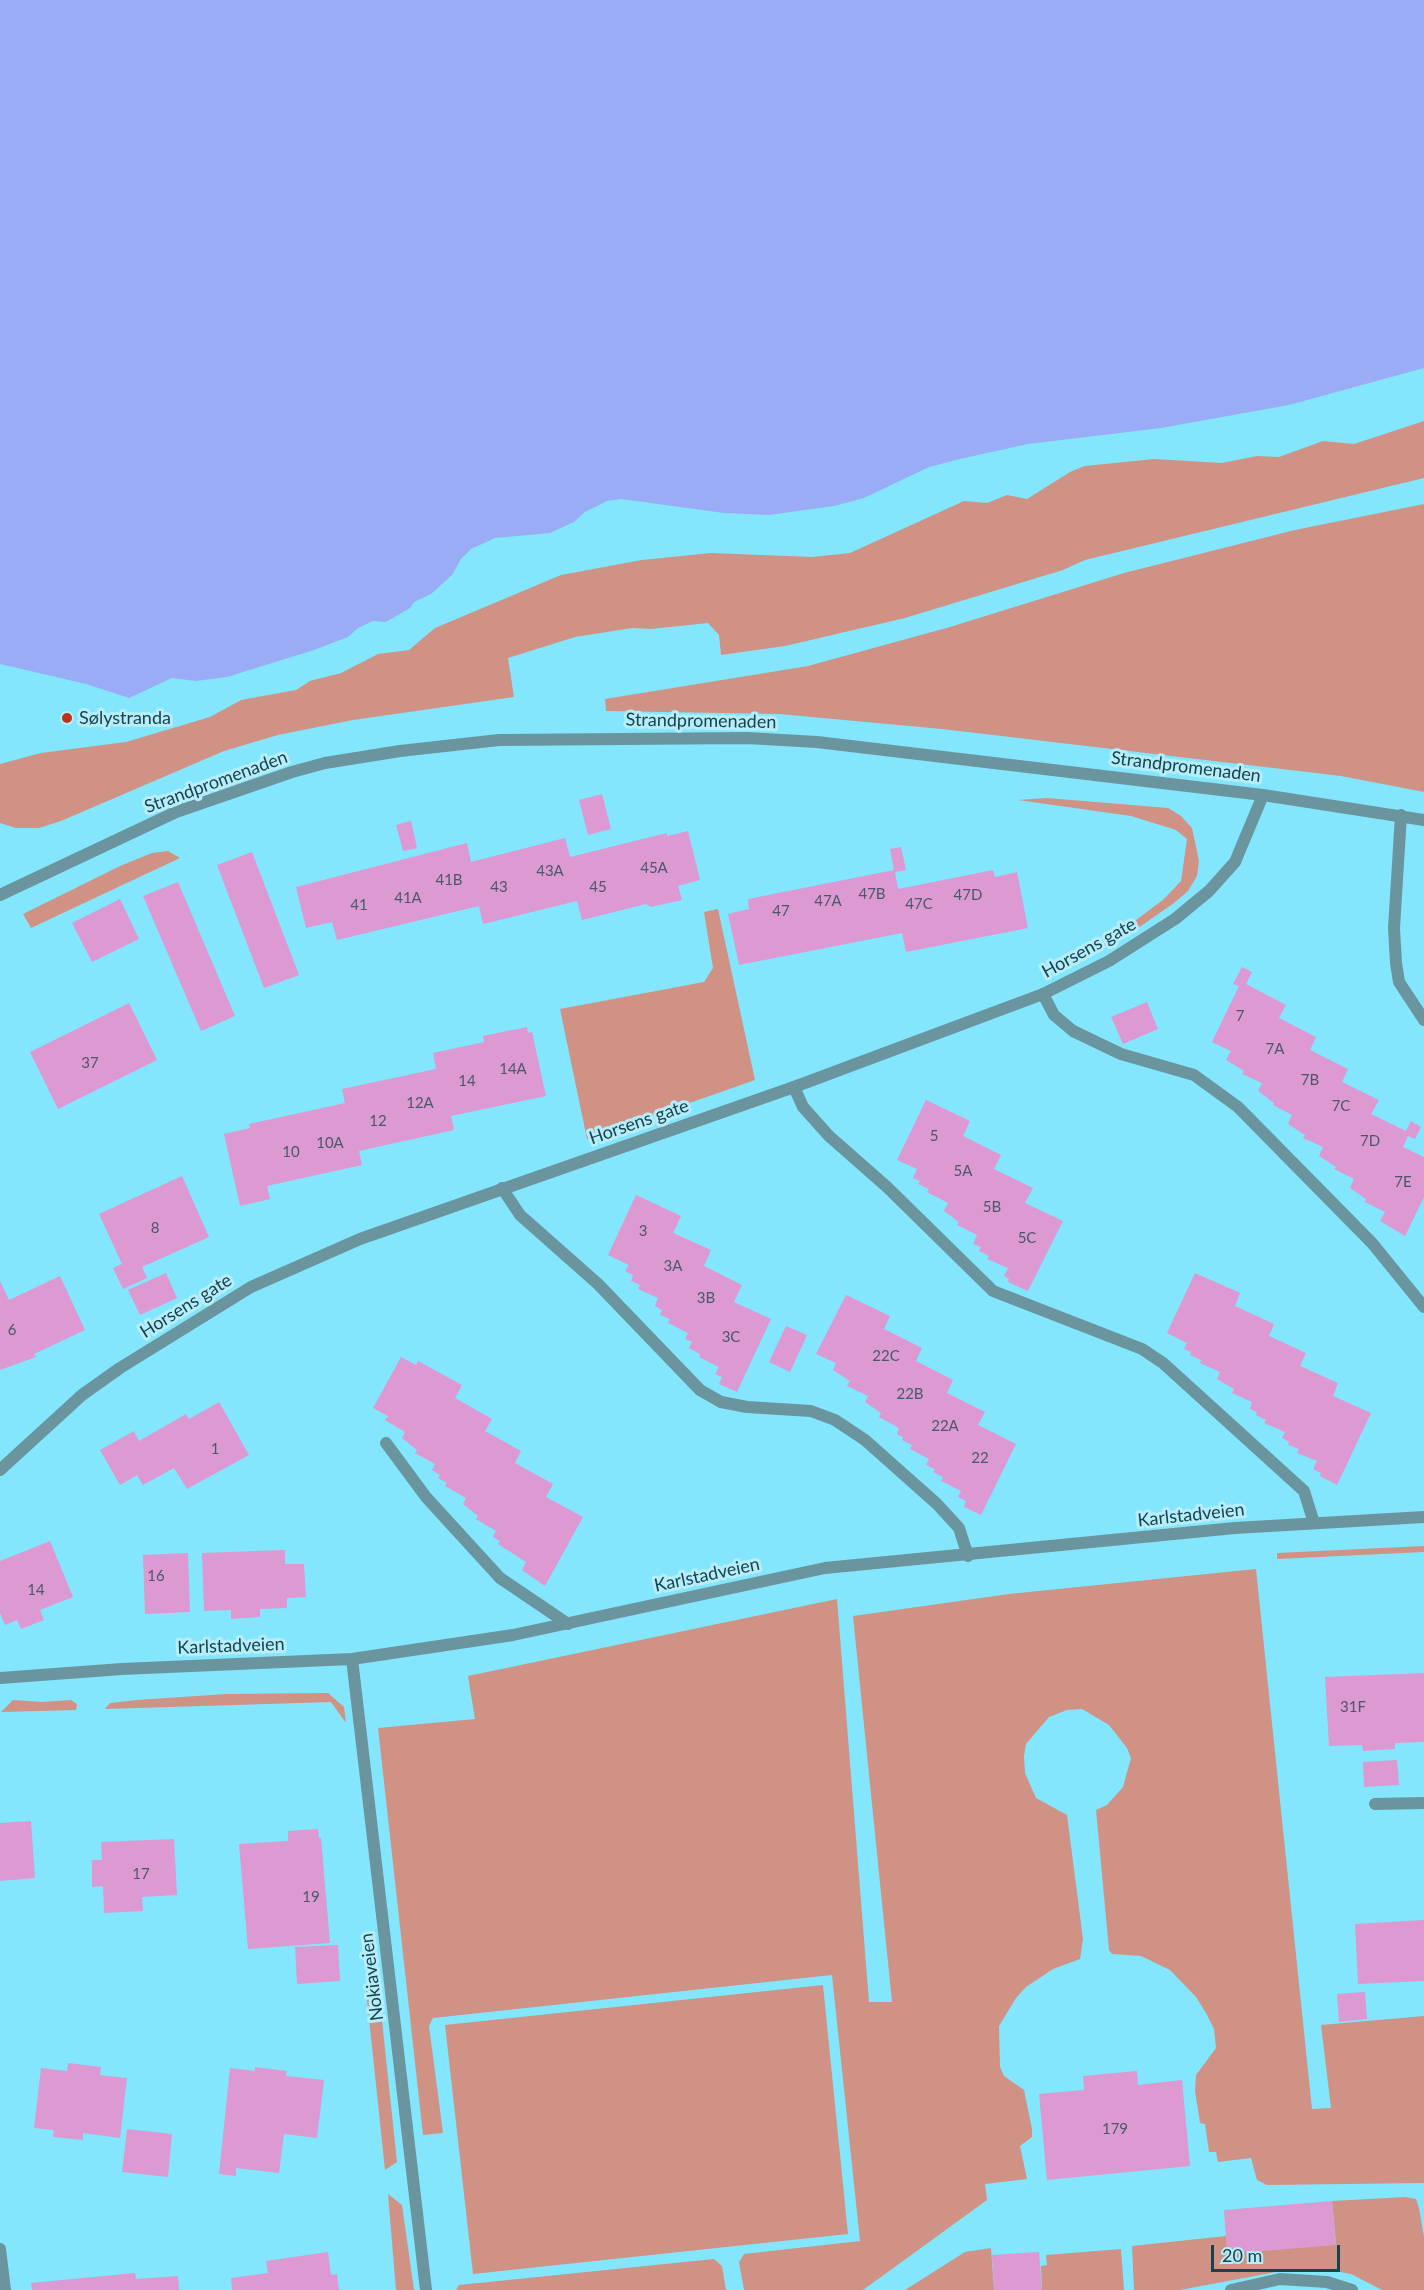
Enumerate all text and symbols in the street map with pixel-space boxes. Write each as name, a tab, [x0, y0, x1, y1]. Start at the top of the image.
place label: Sølystranda	[79, 707, 171, 729]
street label: Strandpromenaden	[625, 709, 777, 733]
marker: Sølystranda	[60, 711, 74, 725]
street label: Strandpromenaden	[142, 746, 290, 818]
street label: Strandpromenaden	[1110, 747, 1262, 787]
house number: 45A	[640, 859, 668, 877]
house number: 43A	[536, 862, 564, 880]
house number: 41B	[435, 871, 463, 889]
house number: 43	[490, 878, 508, 896]
house number: 45	[589, 878, 607, 896]
house number: 47B	[858, 885, 886, 903]
house number: 47D	[954, 886, 982, 904]
house number: 41A	[394, 889, 422, 907]
house number: 47A	[814, 892, 842, 910]
house number: 47C	[905, 895, 933, 913]
house number: 41	[350, 896, 368, 914]
house number: 47	[772, 902, 790, 920]
street label: Horsens gate	[1038, 913, 1140, 983]
house number: 7	[1236, 1007, 1244, 1025]
house number: 7A	[1266, 1040, 1284, 1058]
house number: 37	[81, 1054, 99, 1072]
house number: 14A	[499, 1060, 527, 1078]
house number: 7B	[1301, 1071, 1319, 1089]
house number: 14	[458, 1072, 476, 1090]
house number: 12A	[406, 1094, 434, 1112]
street label: Horsens gate	[586, 1095, 692, 1149]
house number: 7C	[1332, 1097, 1350, 1115]
house number: 12	[369, 1112, 387, 1130]
house number: 5	[930, 1127, 938, 1145]
house number: 7D	[1360, 1132, 1380, 1150]
house number: 10A	[316, 1134, 344, 1152]
house number: 10	[282, 1143, 300, 1161]
house number: 5A	[954, 1162, 972, 1180]
house number: 7E	[1394, 1173, 1412, 1191]
house number: 5B	[983, 1198, 1001, 1216]
house number: 8	[151, 1219, 159, 1237]
house number: 3	[639, 1222, 647, 1240]
house number: 5C	[1018, 1229, 1036, 1247]
house number: 3A	[664, 1257, 682, 1275]
street label: Horsens gate	[136, 1269, 236, 1343]
house number: 3B	[697, 1289, 715, 1307]
house number: 6	[8, 1321, 16, 1339]
house number: 3C	[722, 1328, 740, 1346]
house number: 22C	[872, 1347, 900, 1365]
house number: 22B	[896, 1385, 924, 1403]
house number: 22A	[931, 1417, 959, 1435]
house number: 1	[211, 1440, 219, 1458]
house number: 22	[971, 1449, 989, 1467]
street label: Karlstadveien	[1137, 1499, 1245, 1531]
street label: Karlstadveien	[652, 1553, 762, 1597]
house number: 16	[147, 1567, 165, 1585]
house number: 14	[27, 1581, 45, 1599]
street label: Karlstadveien	[177, 1633, 285, 1659]
house number: 31F	[1340, 1698, 1366, 1716]
house number: 17	[132, 1865, 150, 1883]
house number: 19	[302, 1888, 320, 1906]
street label: Nokiaveien	[356, 1932, 388, 2022]
house number: 179	[1102, 2120, 1128, 2138]
scale bar	[1214, 2233, 1343, 2271]
text: 20 m	[1222, 2244, 1262, 2266]

